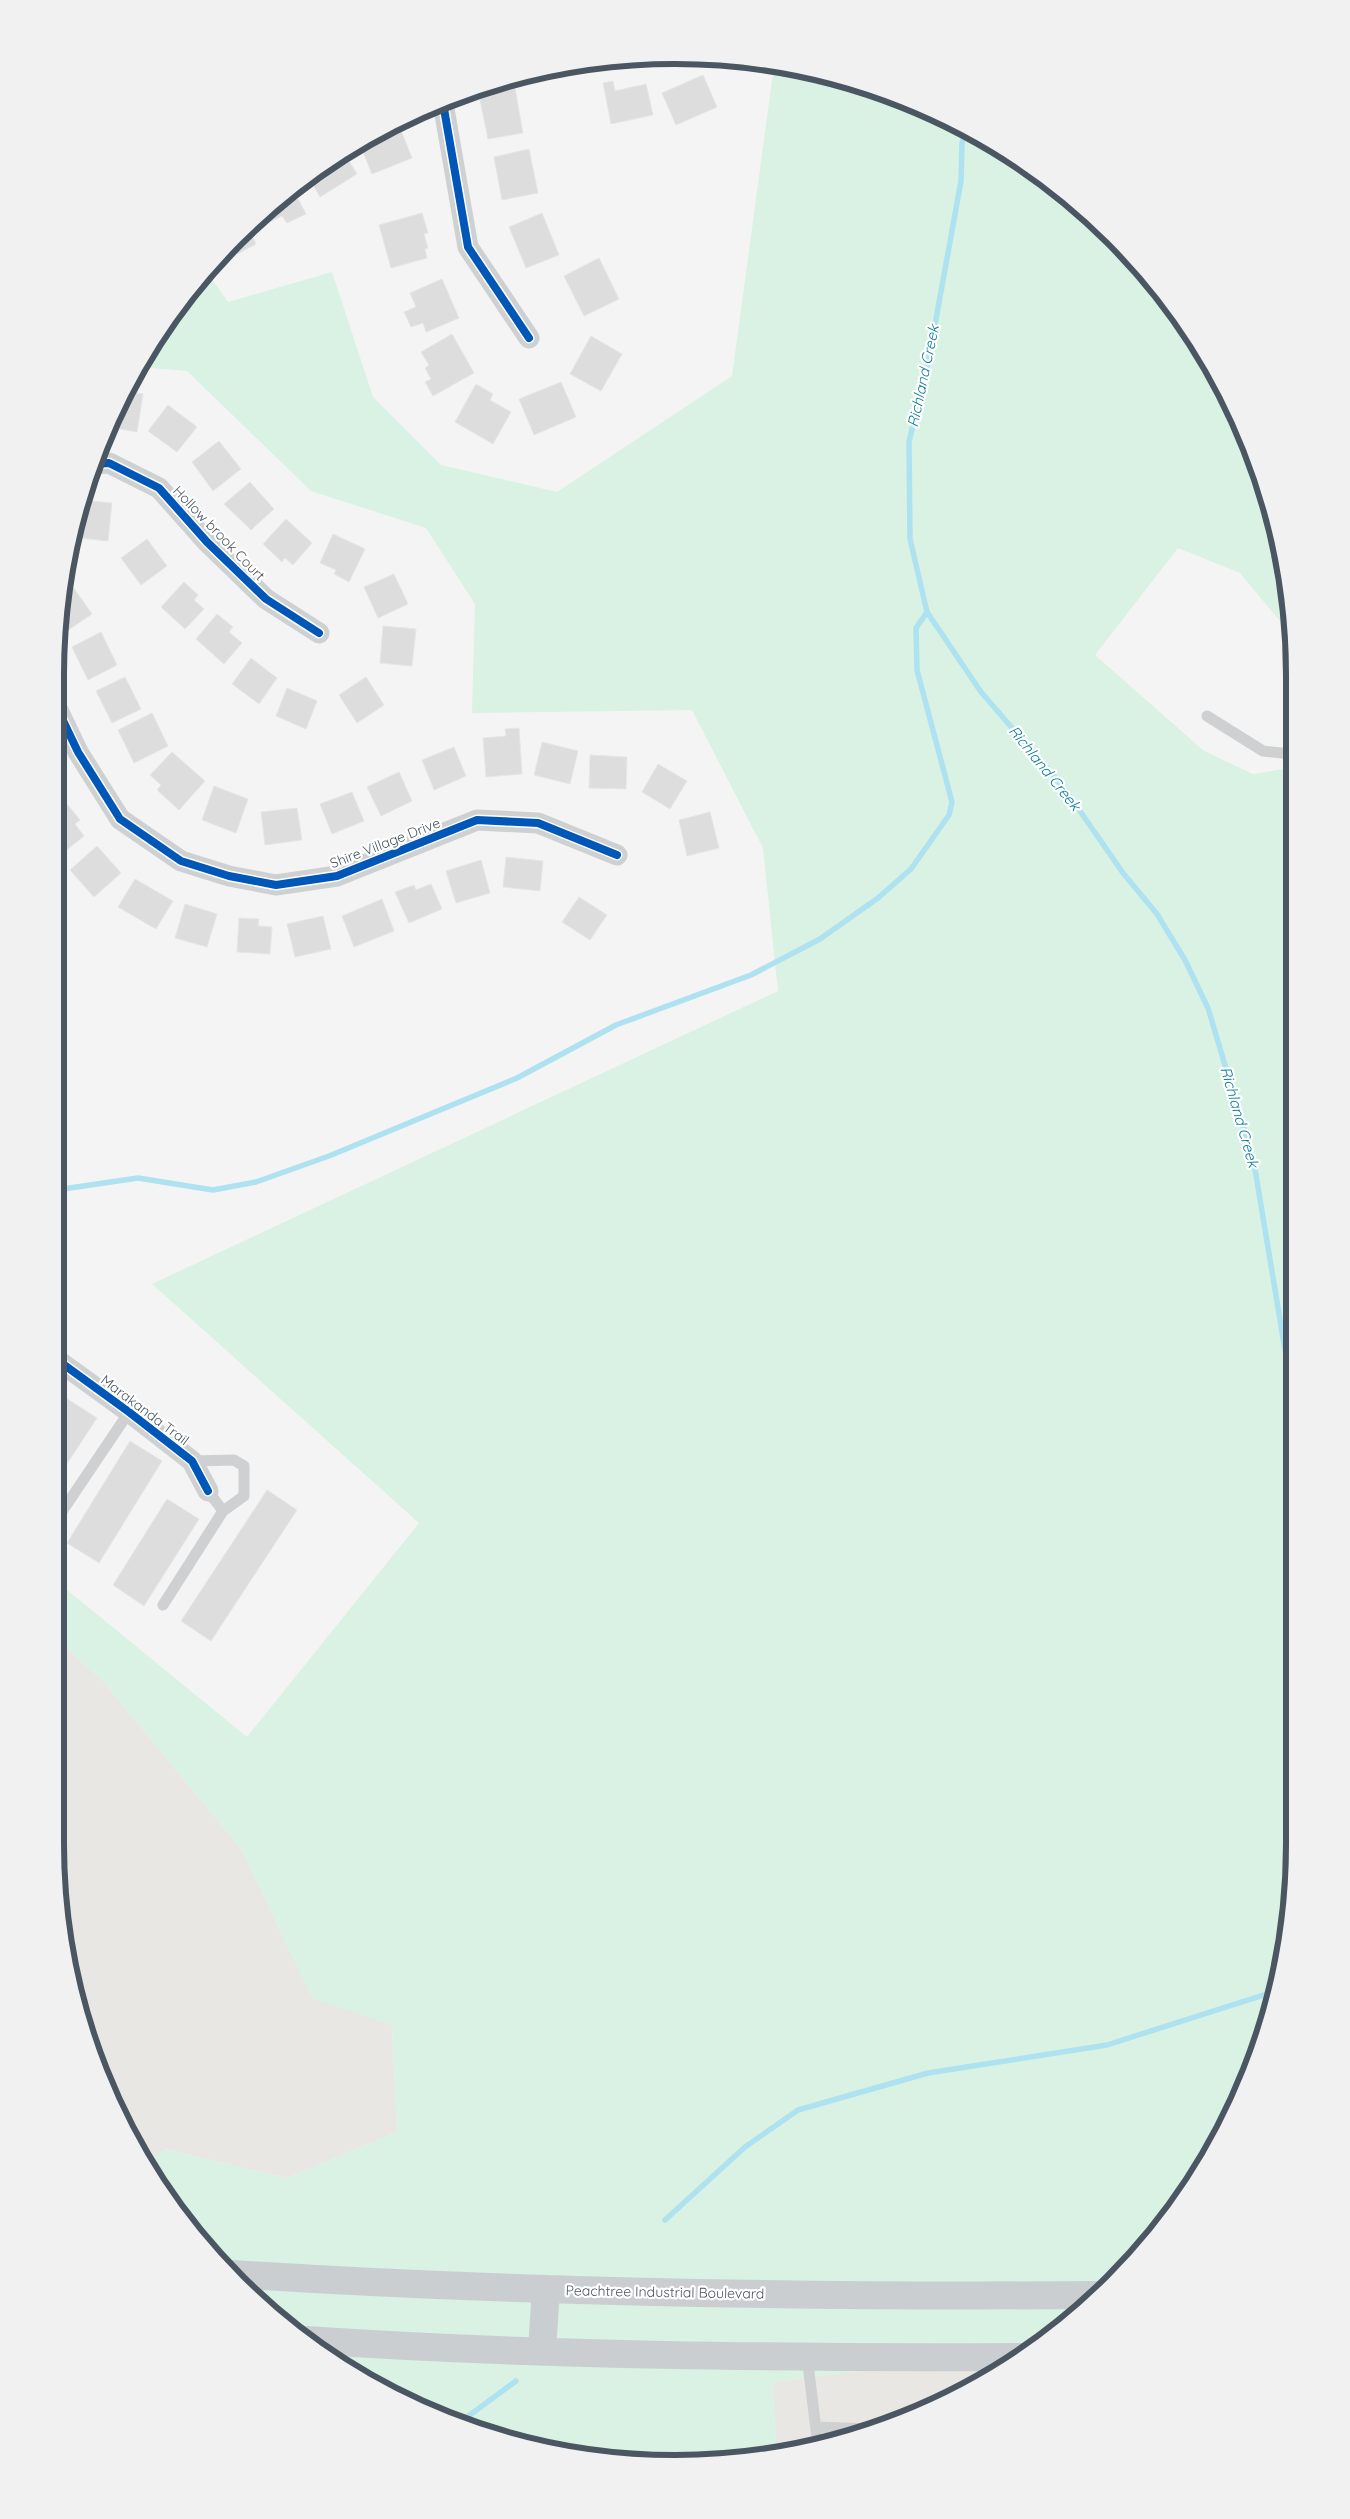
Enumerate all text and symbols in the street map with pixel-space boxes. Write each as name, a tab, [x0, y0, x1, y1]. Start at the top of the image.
water label: Richland Creek	[903, 321, 944, 429]
street label: Hollow brook Court	[169, 482, 269, 584]
water label: Richland Creek	[1005, 722, 1086, 816]
street label: Shire Village Drive	[327, 814, 443, 872]
water label: Richland Creek	[1217, 1064, 1264, 1172]
street label: Marakanda Trail	[97, 1371, 193, 1449]
street label: Peachtree Industrial Boulevard	[566, 2281, 764, 2303]

